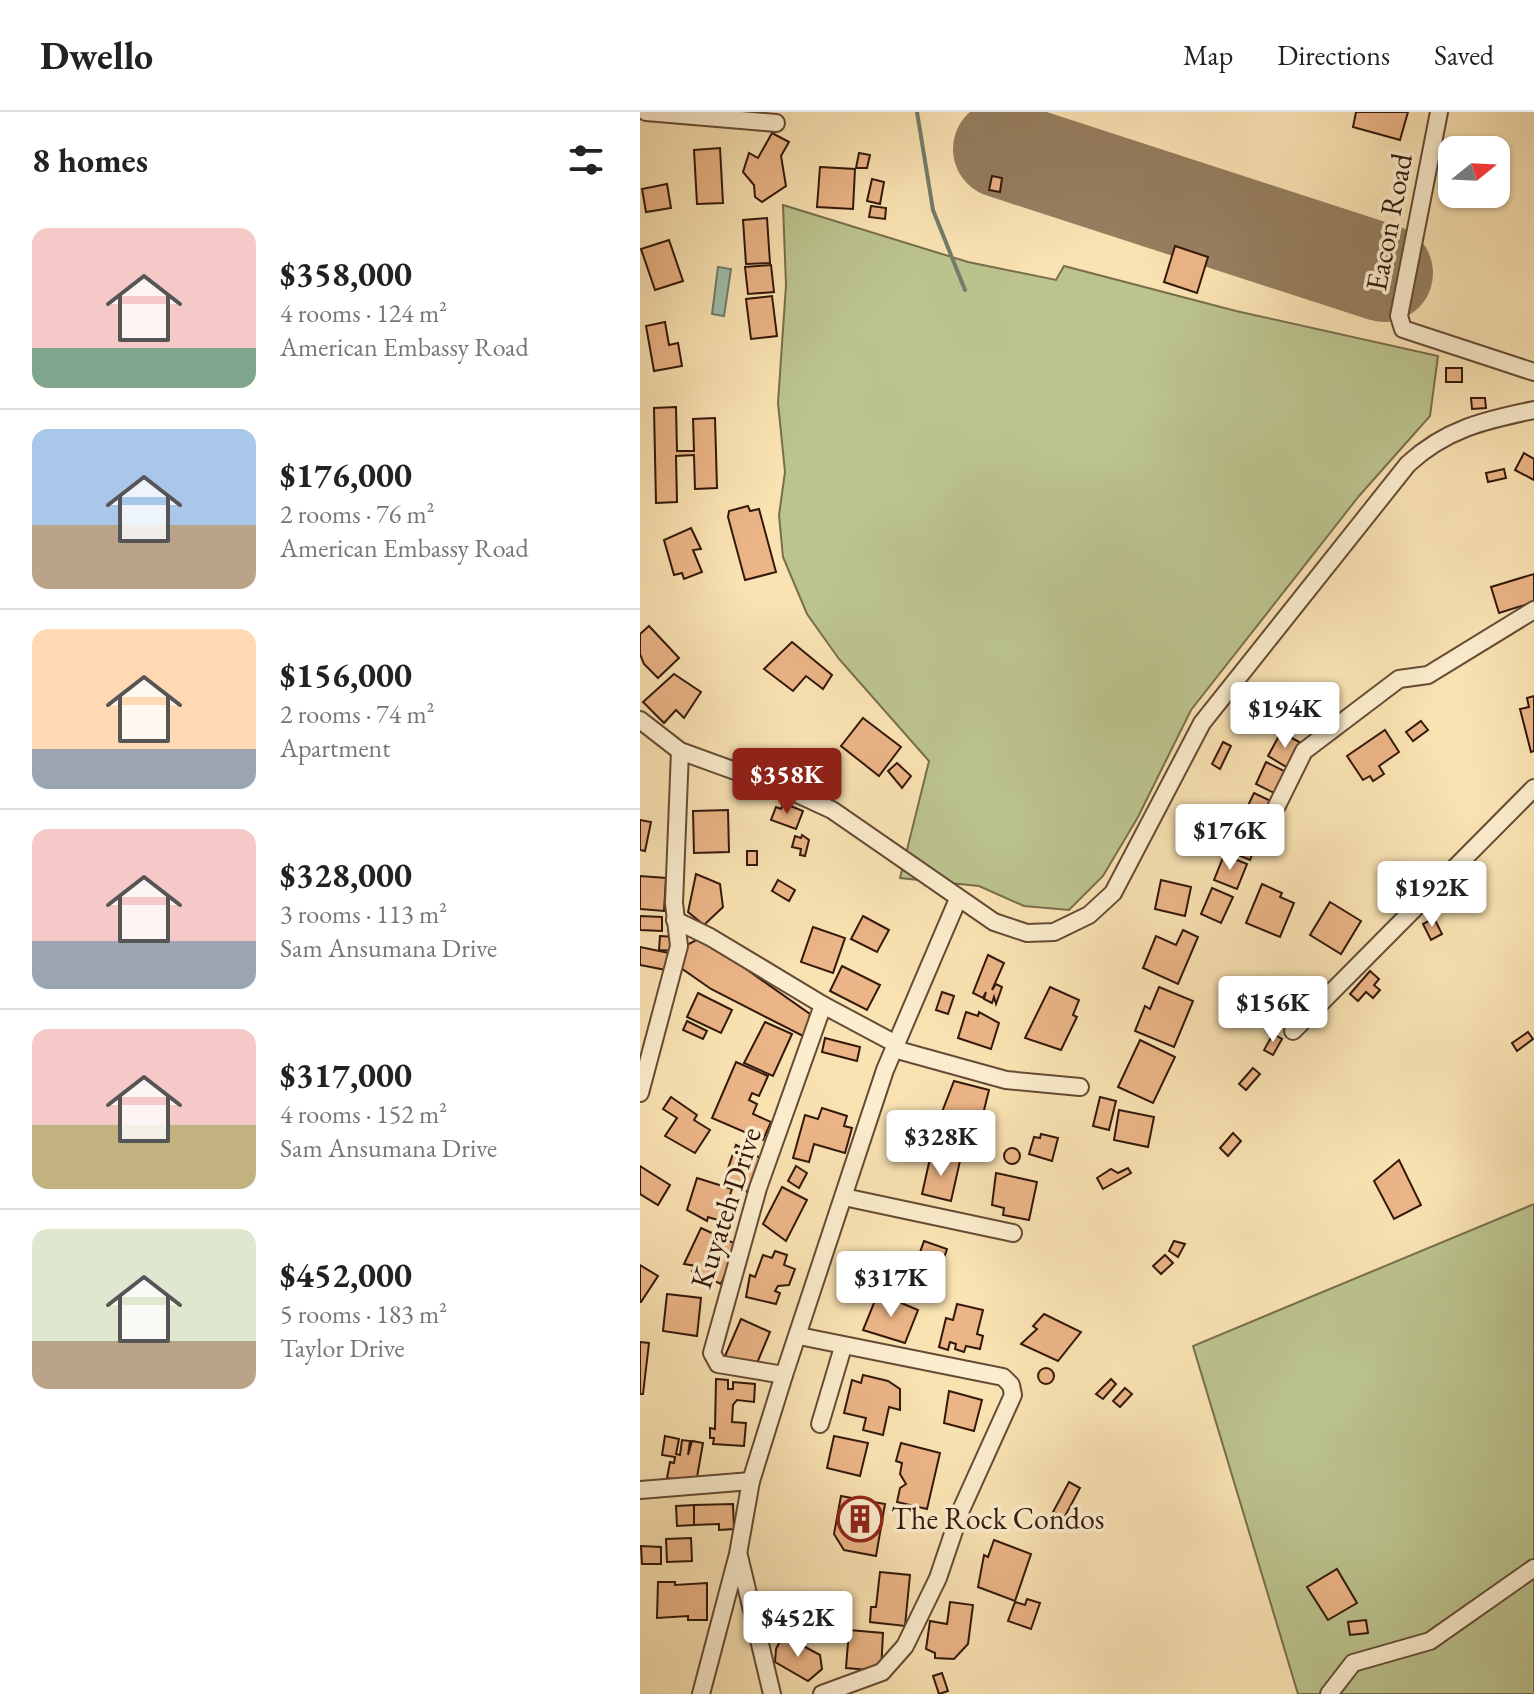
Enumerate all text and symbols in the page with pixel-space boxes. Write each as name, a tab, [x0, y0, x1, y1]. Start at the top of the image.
text: Dwello	[40, 31, 153, 80]
text: Map	[1183, 37, 1233, 73]
text: Directions	[1277, 37, 1390, 73]
text: Saved	[1434, 37, 1494, 73]
north arrow	[1438, 136, 1510, 208]
map controls	[1438, 136, 1510, 208]
text: 8 homes	[32, 138, 148, 182]
icon: filters	[564, 138, 608, 182]
street label: Eacon Road	[1356, 149, 1421, 294]
text: $358,000	[280, 252, 412, 296]
icon: home	[96, 260, 192, 356]
text: 4 rooms · 124 m²	[280, 296, 447, 330]
text: American Embassy Road	[280, 330, 529, 364]
text: $176,000	[280, 453, 412, 497]
icon: home	[96, 461, 192, 557]
text: 2 rooms · 76 m²	[280, 497, 435, 531]
text: American Embassy Road	[280, 531, 529, 565]
text: $156,000	[280, 653, 412, 697]
icon: home	[96, 661, 192, 757]
pin: $194K	[1229, 682, 1341, 750]
text: $194K	[1248, 691, 1322, 725]
text: 2 rooms · 74 m²	[280, 697, 435, 731]
text: Apartment	[280, 731, 390, 765]
pin: $358K	[731, 748, 843, 816]
text: $358K	[750, 757, 824, 791]
pin: $176K	[1174, 804, 1286, 872]
text: $176K	[1193, 813, 1267, 847]
text: $328,000	[280, 853, 412, 897]
icon: home	[96, 861, 192, 957]
pin: $192K	[1376, 861, 1488, 929]
text: $192K	[1395, 870, 1469, 904]
text: 3 rooms · 113 m²	[280, 897, 447, 931]
text: Sam Ansumana Drive	[280, 931, 497, 965]
pin: $156K	[1217, 976, 1329, 1044]
text: $156K	[1236, 985, 1310, 1019]
text: $317,000	[280, 1053, 412, 1097]
icon: home	[96, 1061, 192, 1157]
text: 4 rooms · 152 m²	[280, 1097, 447, 1131]
pin: $328K	[885, 1110, 997, 1178]
text: $328K	[904, 1119, 978, 1153]
street label: Kuyateh Drive	[681, 1122, 770, 1294]
text: Sam Ansumana Drive	[280, 1131, 497, 1165]
pin: $317K	[835, 1251, 947, 1319]
text: $452,000	[280, 1253, 412, 1297]
text: $317K	[854, 1260, 928, 1294]
icon: home	[96, 1261, 192, 1357]
text: 5 rooms · 183 m²	[280, 1297, 447, 1331]
text: Taylor Drive	[280, 1331, 405, 1365]
building icon: The Rock Condos	[836, 1495, 884, 1543]
place label: The Rock Condos	[891, 1499, 1104, 1538]
pin: $452K	[742, 1591, 854, 1659]
text: $452K	[761, 1600, 835, 1634]

